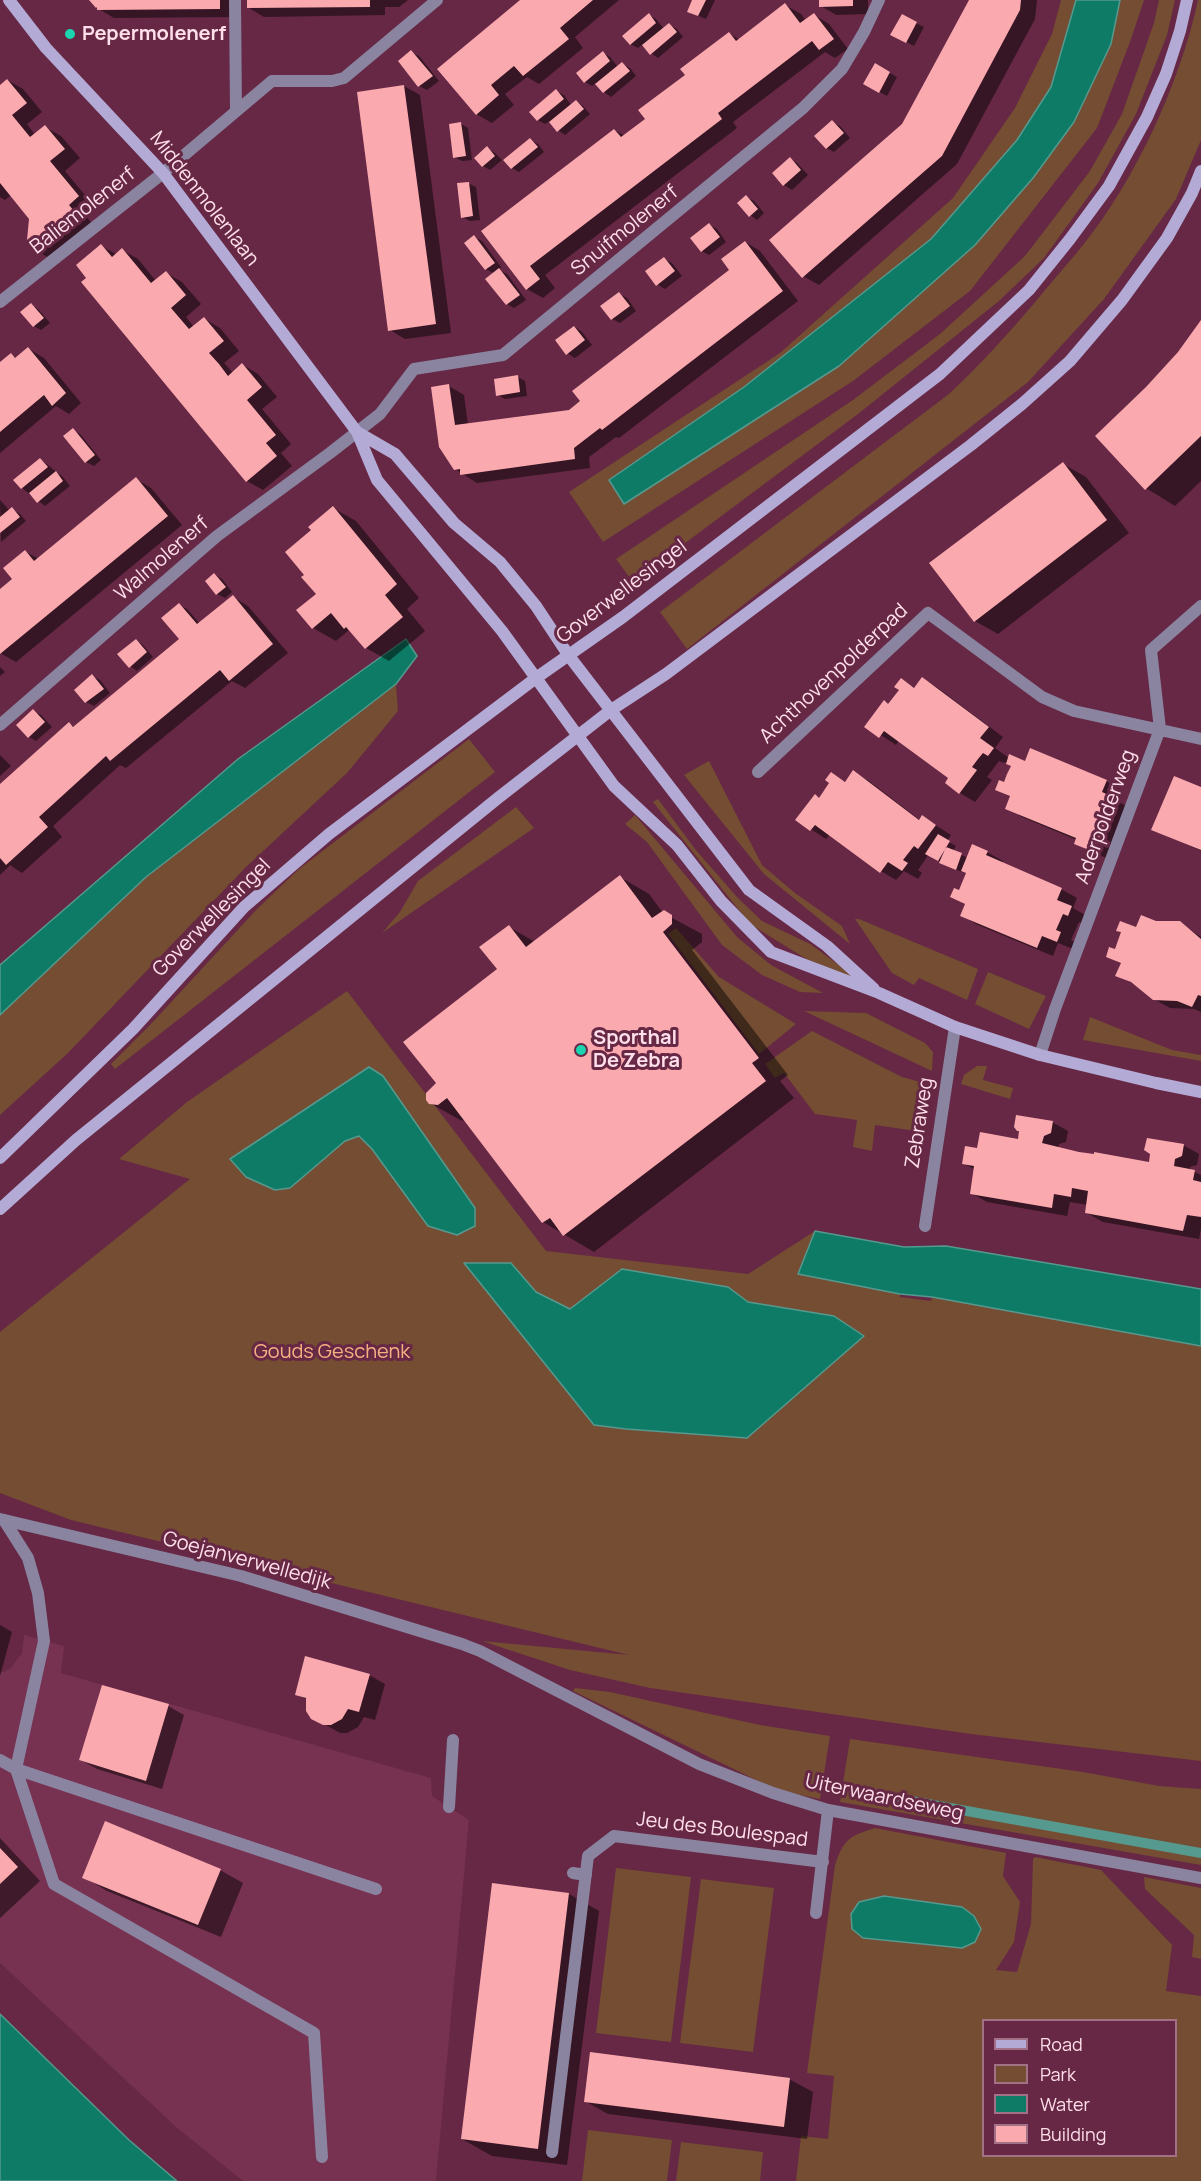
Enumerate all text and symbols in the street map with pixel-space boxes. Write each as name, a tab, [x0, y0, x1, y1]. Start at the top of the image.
place label: Pepermolenerf	[82, 22, 226, 46]
marker: Pepermolenerf	[63, 27, 77, 41]
street label: Middenmolenlaan	[144, 127, 264, 271]
street label: Baliemolenerf	[26, 163, 140, 259]
street label: Snuifmolenerf	[567, 181, 683, 281]
street label: Walmolenerf	[110, 512, 214, 606]
street label: Goverwellesingel	[552, 535, 692, 649]
street label: Achthovenpolderpad	[755, 599, 913, 749]
street label: Aderpolderweg	[1071, 747, 1141, 887]
street label: Goverwellesingel	[148, 854, 276, 982]
place label: Sporthal De Zebra	[593, 1026, 680, 1073]
marker: Sporthal De Zebra	[574, 1043, 588, 1057]
street label: Zebraweg	[901, 1076, 939, 1170]
park label: Gouds Geschenk	[254, 1340, 410, 1364]
street label: Goejanverwelledijk	[160, 1527, 334, 1595]
street label: Uiterwaardseweg	[803, 1769, 965, 1827]
street label: Jeu des Boulespad	[635, 1808, 809, 1852]
legend	[982, 2019, 1177, 2157]
text: Road	[1040, 2032, 1083, 2056]
text: Park	[1040, 2062, 1076, 2086]
text: Water	[1040, 2092, 1090, 2116]
text: Building	[1040, 2122, 1106, 2146]

